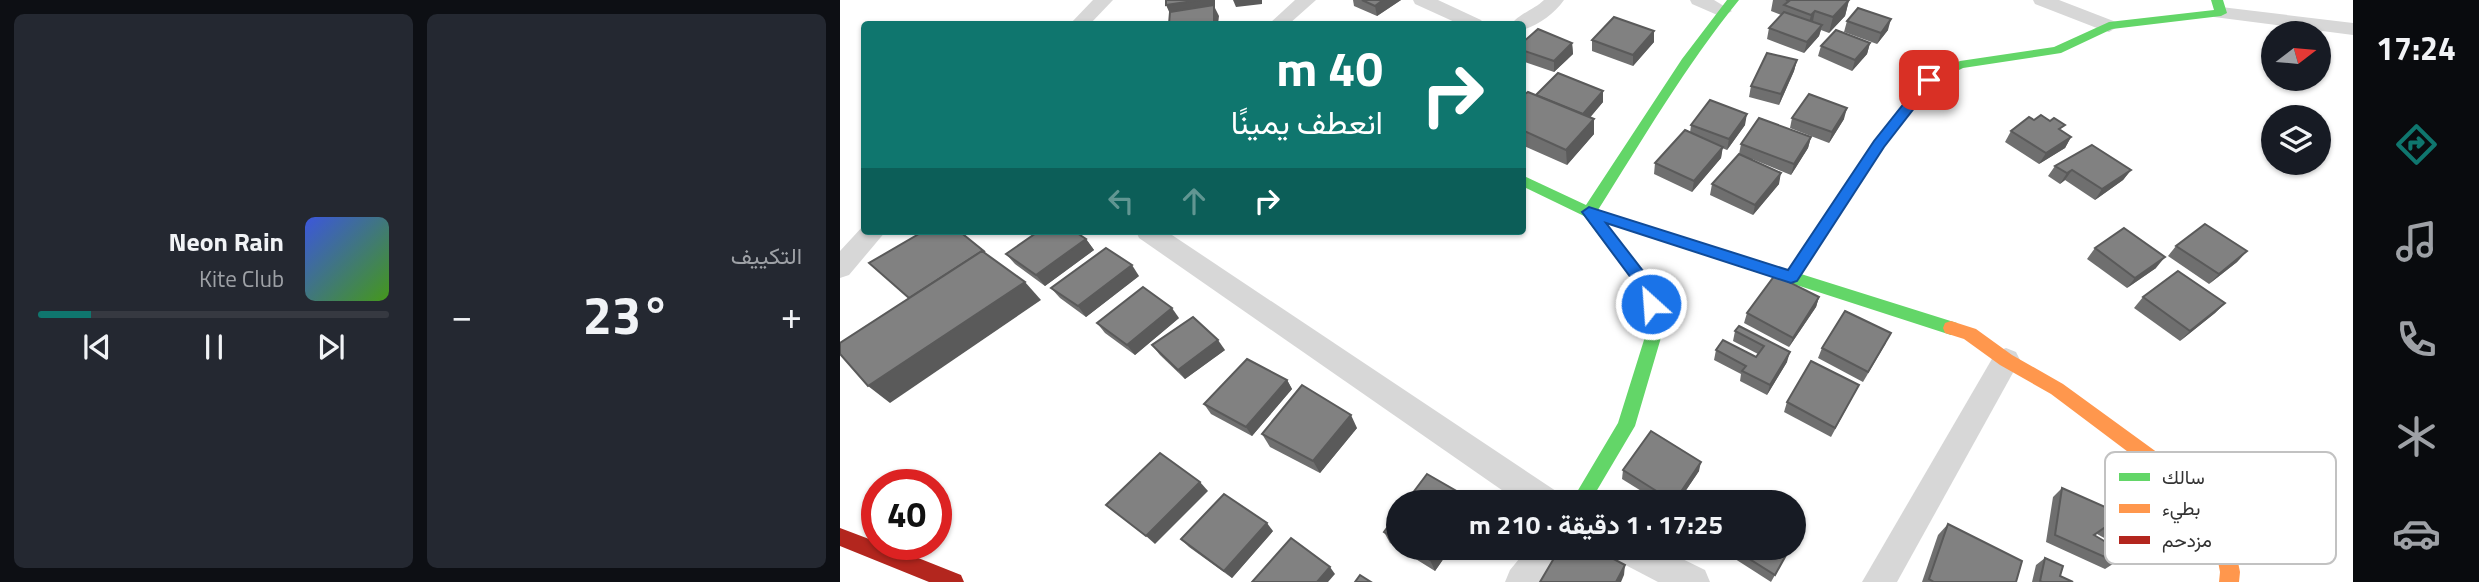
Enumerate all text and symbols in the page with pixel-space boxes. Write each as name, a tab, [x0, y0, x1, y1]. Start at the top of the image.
north arrow	[2261, 21, 2331, 91]
map controls	[2261, 21, 2331, 175]
text: 17:24	[2376, 24, 2456, 72]
text: 40 m	[1276, 30, 1383, 105]
icon: right	[1407, 49, 1498, 140]
pin	[1899, 50, 1959, 110]
icon: arrive	[1910, 61, 1948, 99]
text: انعطف يمينًا	[1231, 98, 1383, 146]
button: layers	[2261, 105, 2331, 175]
icon: directions	[2392, 120, 2441, 169]
icon: left	[1102, 182, 1140, 220]
icon: ahead	[1175, 182, 1213, 220]
icon: right	[1248, 182, 1286, 220]
icon: music	[2392, 217, 2441, 266]
text: Neon Rain	[169, 222, 284, 261]
text: التكييف	[731, 238, 802, 273]
text: Kite Club	[199, 261, 284, 296]
position arrow	[1614, 267, 1688, 341]
text: 23°	[583, 275, 670, 354]
text: −	[451, 286, 472, 344]
text: +	[781, 286, 802, 344]
icon: phone	[2392, 315, 2441, 364]
icon: previous	[78, 328, 116, 366]
icon: pause	[195, 328, 233, 366]
icon: next	[312, 328, 350, 366]
icon: climate	[2392, 412, 2441, 461]
legend	[2105, 452, 2336, 564]
text: سالك	[2162, 462, 2205, 491]
speed limit sign: 40	[861, 469, 952, 560]
text: بطيء	[2162, 493, 2200, 524]
text: 17:25 · 1 دقيقة · 210 m	[1469, 505, 1723, 544]
icon: car	[2392, 509, 2441, 558]
text: مزدحم	[2162, 525, 2212, 554]

